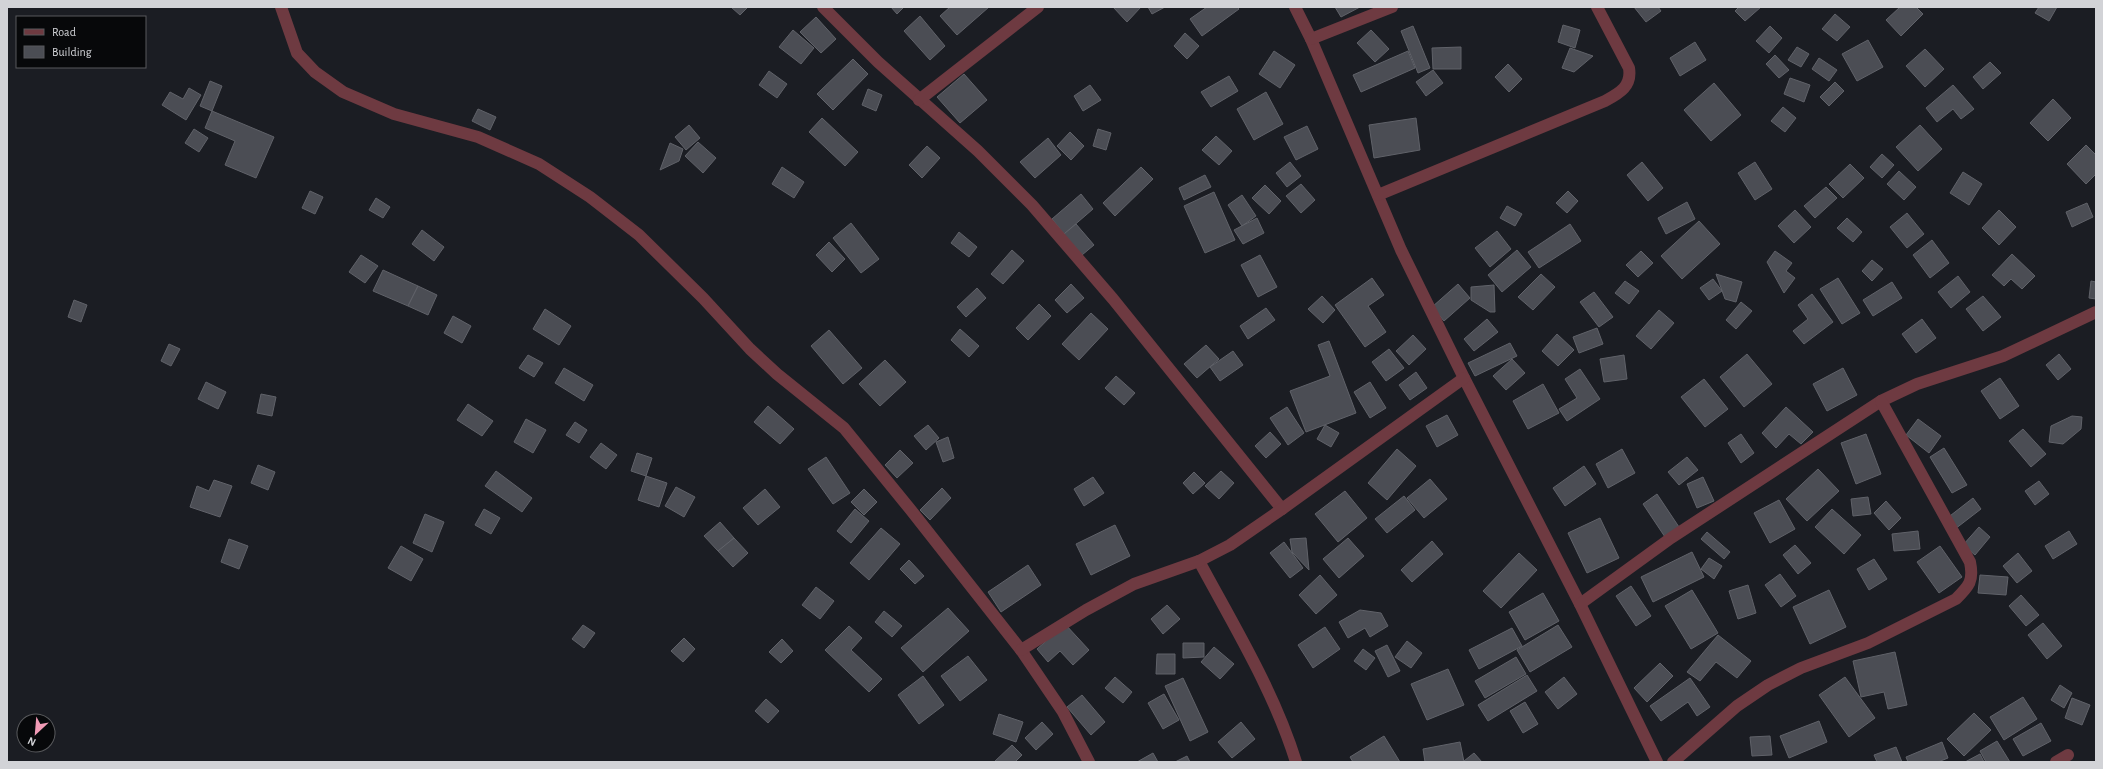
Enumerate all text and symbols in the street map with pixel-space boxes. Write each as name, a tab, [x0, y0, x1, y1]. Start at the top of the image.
legend	[16, 16, 146, 68]
text: Road	[52, 26, 76, 38]
text: Building	[52, 46, 92, 58]
north arrow	[16, 713, 56, 753]
text: N	[26, 735, 38, 748]

